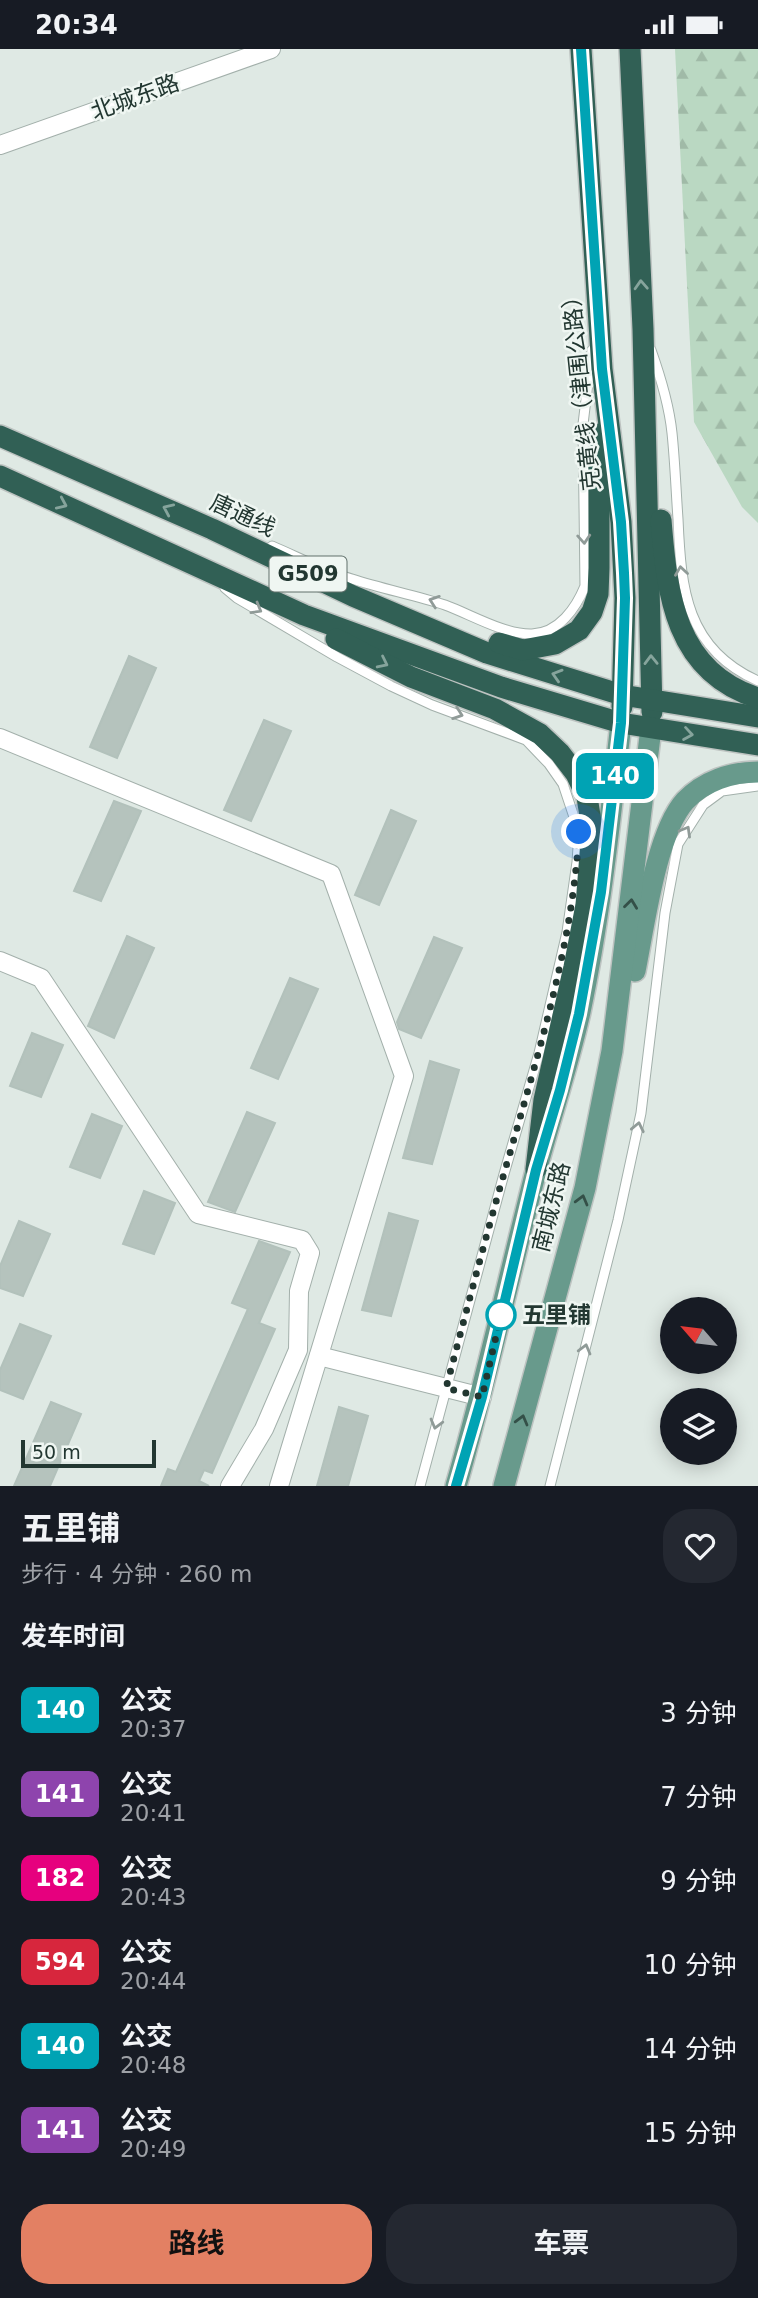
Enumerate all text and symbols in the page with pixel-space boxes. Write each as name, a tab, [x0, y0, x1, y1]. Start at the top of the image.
text: 20:34	[35, 10, 118, 40]
street label: 北城东路	[87, 69, 183, 125]
one-way arrow	[633, 280, 648, 291]
street label: 克黄线（津围公路）	[557, 284, 605, 492]
street label: 唐通线	[206, 489, 280, 541]
one-way arrow	[55, 496, 67, 510]
one-way arrow	[163, 503, 175, 517]
one-way arrow	[576, 533, 591, 544]
road number: G509	[270, 557, 346, 591]
one-way arrow	[674, 565, 689, 577]
one-way arrow	[428, 595, 440, 610]
one-way arrow	[250, 601, 262, 614]
one-way arrow	[644, 654, 659, 665]
one-way arrow	[376, 655, 388, 669]
one-way arrow	[551, 669, 563, 684]
one-way arrow	[452, 706, 464, 720]
one-way arrow	[682, 726, 694, 741]
line badge: 140	[575, 753, 655, 799]
text: 140	[590, 762, 640, 790]
your location	[561, 814, 596, 849]
one-way arrow	[678, 826, 691, 839]
one-way arrow	[624, 898, 639, 910]
one-way arrow	[629, 1121, 644, 1133]
street label: 南城东路	[527, 1159, 575, 1255]
one-way arrow	[573, 1195, 588, 1207]
north arrow	[660, 1297, 737, 1374]
map controls	[660, 1297, 737, 1465]
marker: 五里铺	[486, 1300, 516, 1330]
place label: 五里铺	[522, 1302, 591, 1328]
one-way arrow	[577, 1343, 591, 1355]
button: layers	[660, 1388, 737, 1465]
one-way arrow	[514, 1414, 528, 1426]
one-way arrow	[430, 1418, 445, 1430]
scale bar	[21, 1437, 156, 1469]
text: 50 m	[32, 1441, 81, 1463]
text: 五里铺	[21, 1509, 120, 1548]
button: heart	[663, 1509, 737, 1583]
text: 步行 · 4 分钟 · 260 m	[21, 1561, 252, 1587]
text: 发车时间	[21, 1621, 125, 1651]
text: 公交	[120, 1685, 172, 1715]
text: 140	[35, 1696, 85, 1724]
text: 3 分钟	[660, 1698, 737, 1728]
text: 20:37	[120, 1716, 186, 1742]
text: 公交	[120, 1769, 172, 1799]
text: 141	[35, 1780, 85, 1808]
text: 7 分钟	[660, 1782, 737, 1812]
text: 20:41	[120, 1800, 186, 1826]
text: 公交	[120, 1853, 172, 1883]
text: 182	[35, 1864, 85, 1892]
text: 9 分钟	[660, 1866, 737, 1896]
text: 20:43	[120, 1884, 186, 1910]
text: 公交	[120, 1937, 172, 1967]
text: 594	[35, 1948, 85, 1976]
text: 10 分钟	[644, 1950, 737, 1980]
text: 20:44	[120, 1968, 186, 1994]
text: 公交	[120, 2021, 172, 2051]
text: 140	[35, 2032, 85, 2060]
text: 14 分钟	[644, 2034, 737, 2064]
text: 20:48	[120, 2052, 186, 2078]
text: 公交	[120, 2105, 172, 2135]
text: 141	[35, 2116, 85, 2144]
text: 15 分钟	[644, 2118, 737, 2148]
text: 20:49	[120, 2136, 186, 2162]
button: 路线	[21, 2204, 372, 2284]
button: 车票	[386, 2204, 737, 2284]

